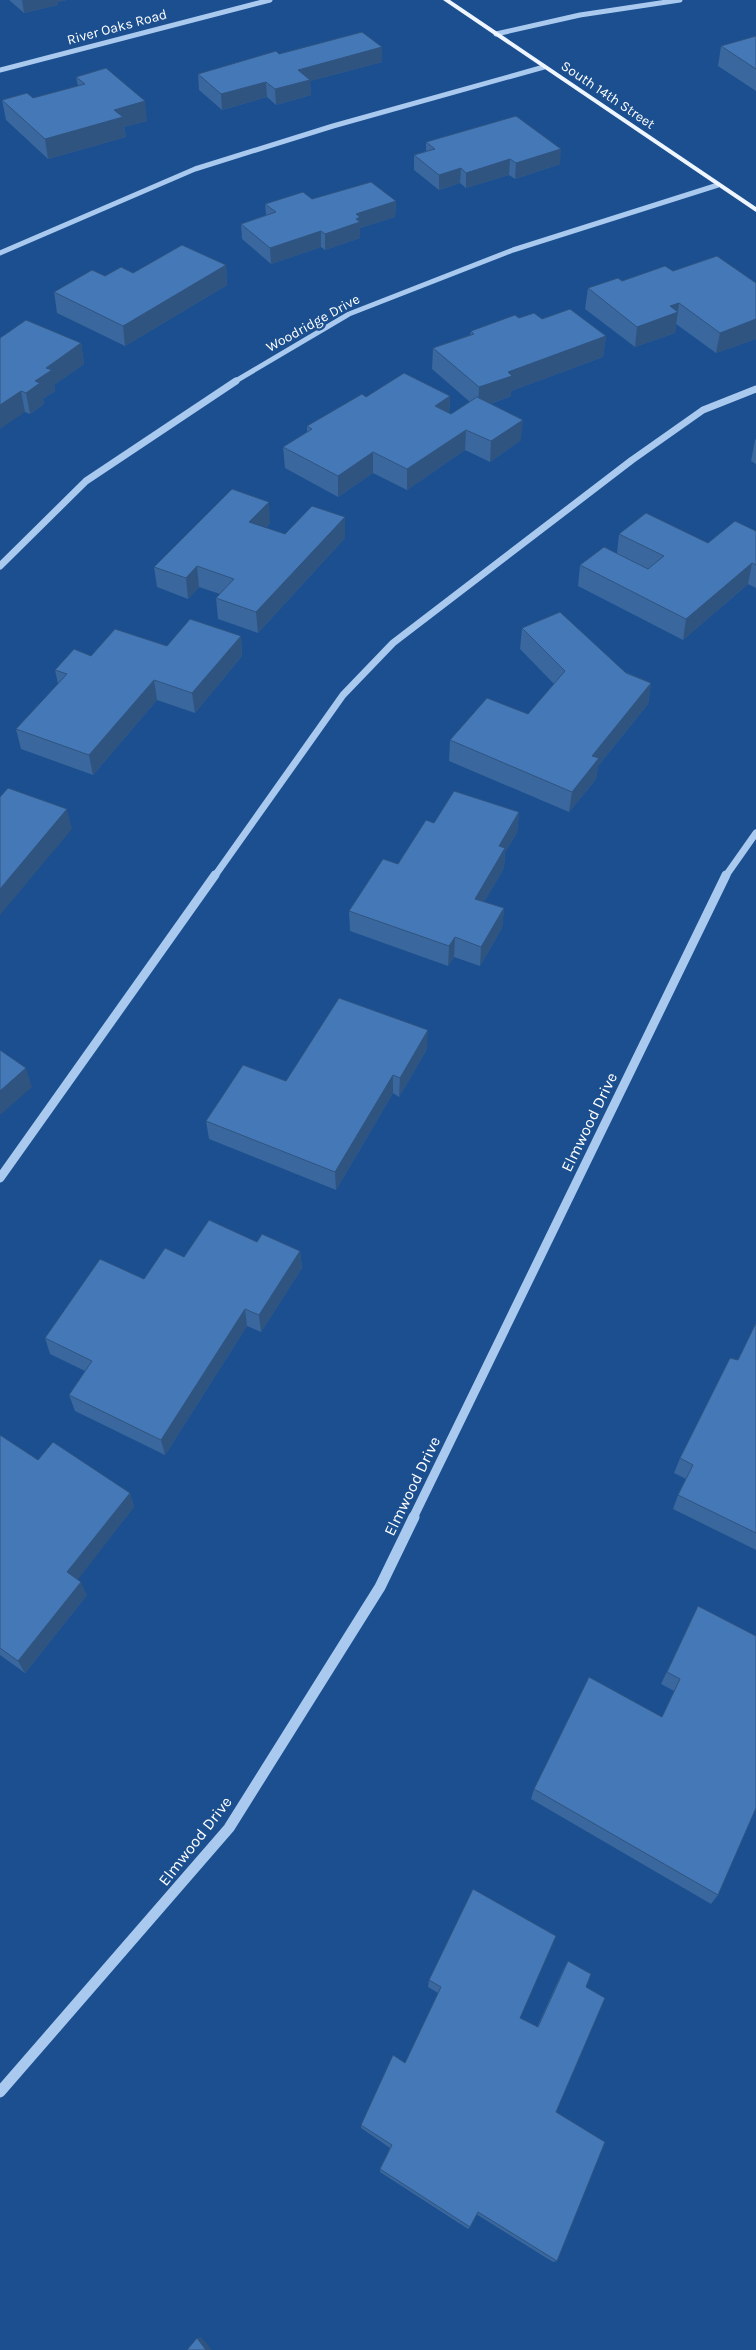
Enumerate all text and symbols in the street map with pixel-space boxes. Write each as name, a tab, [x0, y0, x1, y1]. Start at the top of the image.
street label: River Oaks Road	[65, 5, 169, 49]
street label: South 14th Street	[558, 57, 658, 133]
street label: Woodridge Drive	[263, 290, 363, 356]
street label: Elmwood Drive	[557, 1069, 621, 1175]
street label: Elmwood Drive	[380, 1433, 444, 1539]
street label: Elmwood Drive	[154, 1793, 236, 1889]

